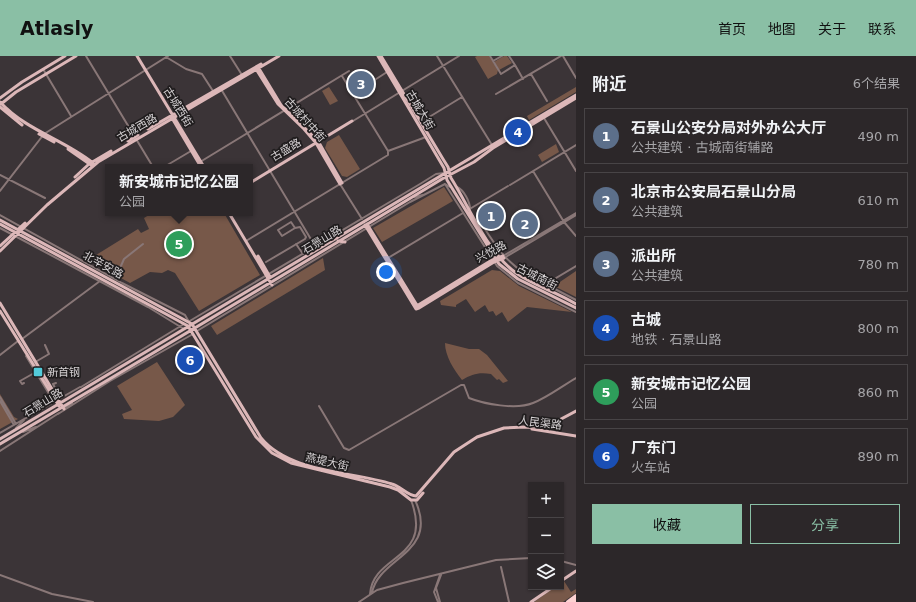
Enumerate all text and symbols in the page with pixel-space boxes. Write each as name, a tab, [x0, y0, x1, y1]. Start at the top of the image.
text: Atlasly	[20, 17, 93, 39]
text: 首页	[718, 21, 746, 37]
text: 地图	[768, 21, 796, 37]
text: 关于	[818, 21, 846, 37]
text: 联系	[868, 21, 896, 37]
pin: 3	[348, 69, 374, 99]
text: 附近	[592, 74, 626, 94]
text: 6个结果	[853, 76, 900, 91]
street label: 古城西街	[161, 85, 195, 129]
street label: 古城大街	[403, 88, 437, 132]
street label: 古城村中街	[282, 95, 328, 145]
street label: 古城西路	[115, 111, 159, 145]
pin: 4	[505, 117, 531, 147]
text: 石景山公安分局对外办公大厅	[631, 119, 826, 137]
text: 1	[601, 129, 611, 144]
text: 490 m	[857, 129, 899, 144]
street label: 古盛路	[269, 136, 303, 164]
text: 公共建筑 · 古城南街辅路	[631, 140, 773, 155]
popup	[105, 164, 253, 216]
text: 新安城市记忆公园	[119, 173, 239, 191]
text: 北京市公安局石景山分局	[631, 183, 796, 201]
text: 2	[601, 193, 611, 208]
text: 610 m	[857, 193, 899, 208]
text: 公园	[119, 194, 145, 209]
pin: 1	[478, 201, 504, 231]
text: 公共建筑	[631, 204, 683, 219]
pin: 2	[512, 209, 538, 239]
street label: 石景山路	[300, 223, 344, 257]
pin: 5	[166, 229, 192, 259]
street label: 兴悦路	[473, 239, 509, 265]
text: 派出所	[631, 247, 676, 265]
street label: 北辛安路	[81, 249, 125, 281]
text: 3	[601, 257, 611, 272]
text: 780 m	[857, 257, 899, 272]
street label: 古城南街	[514, 261, 560, 293]
your location	[376, 262, 396, 282]
text: 公共建筑	[631, 268, 683, 283]
text: 古城	[631, 311, 661, 329]
text: 4	[601, 321, 611, 336]
text: 800 m	[857, 321, 899, 336]
text: 地铁 · 石景山路	[631, 332, 721, 347]
pin: 6	[177, 345, 203, 375]
marker: 新首钢	[32, 366, 44, 378]
place label: 新首钢	[47, 366, 80, 379]
text: 新安城市记忆公园	[631, 375, 751, 393]
text: 5	[601, 385, 611, 400]
text: 860 m	[857, 385, 899, 400]
street label: 石景山路	[21, 386, 65, 420]
text: 公园	[631, 396, 657, 411]
street label: 人民渠路	[517, 414, 563, 432]
text: 厂东门	[631, 439, 676, 457]
text: 6	[601, 449, 611, 464]
text: 890 m	[857, 449, 899, 464]
street label: 燕堤大街	[304, 451, 350, 473]
text: 火车站	[631, 460, 670, 475]
map controls	[528, 482, 564, 590]
button: +	[528, 482, 564, 518]
button: 收藏	[592, 504, 742, 544]
button: 分享	[750, 504, 900, 544]
button: −	[528, 518, 564, 554]
button: layers	[528, 554, 564, 590]

